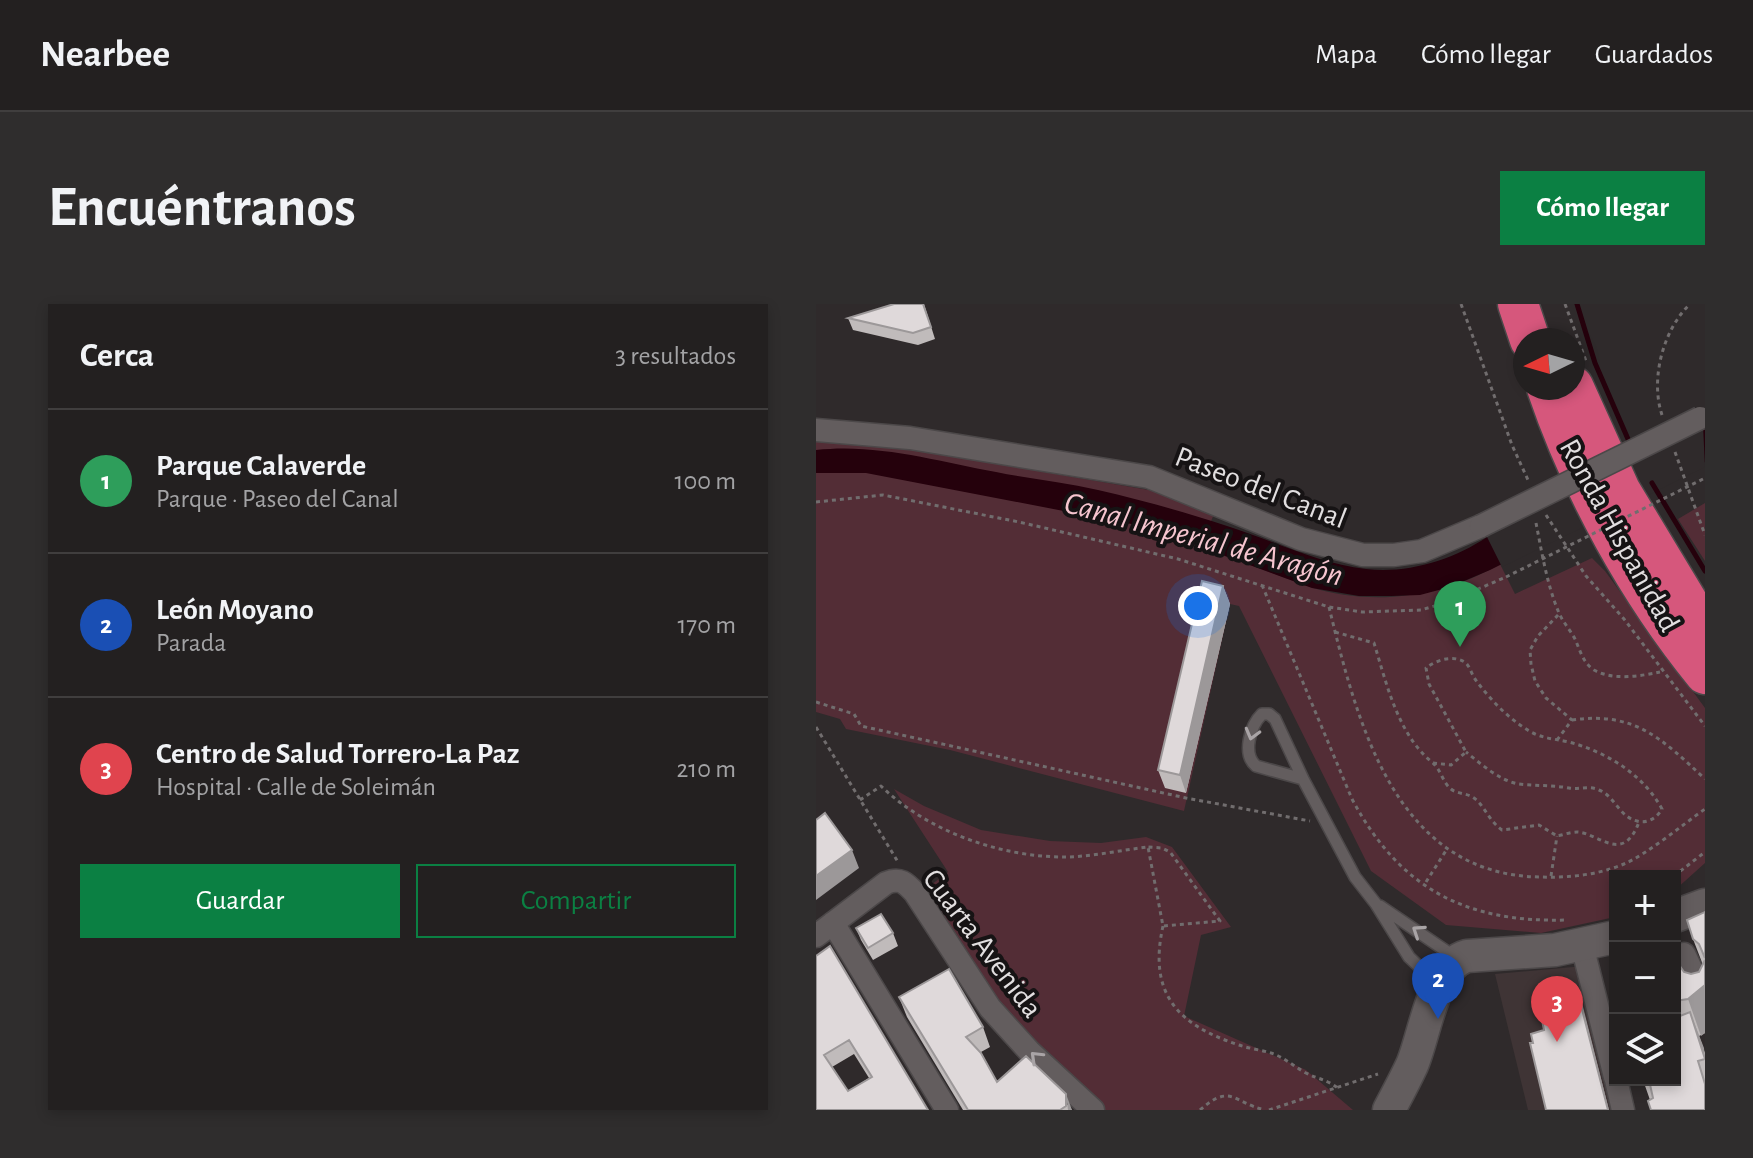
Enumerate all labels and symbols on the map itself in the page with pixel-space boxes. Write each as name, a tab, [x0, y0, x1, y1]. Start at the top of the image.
north arrow	[1513, 328, 1585, 400]
street label: Ronda Hispanidad	[1554, 434, 1684, 637]
street label: Paseo del Canal	[1171, 442, 1350, 534]
water label: Canal Imperial de Aragón	[1061, 486, 1347, 593]
pin: 1	[1434, 581, 1486, 647]
your location	[1178, 586, 1218, 626]
one-way arrow	[1245, 727, 1261, 741]
street label: Cuarta Avenida	[917, 864, 1047, 1023]
one-way arrow	[1412, 926, 1426, 941]
pin: 2	[1412, 953, 1464, 1019]
pin: 3	[1531, 976, 1583, 1042]
one-way arrow	[1030, 1052, 1045, 1066]

